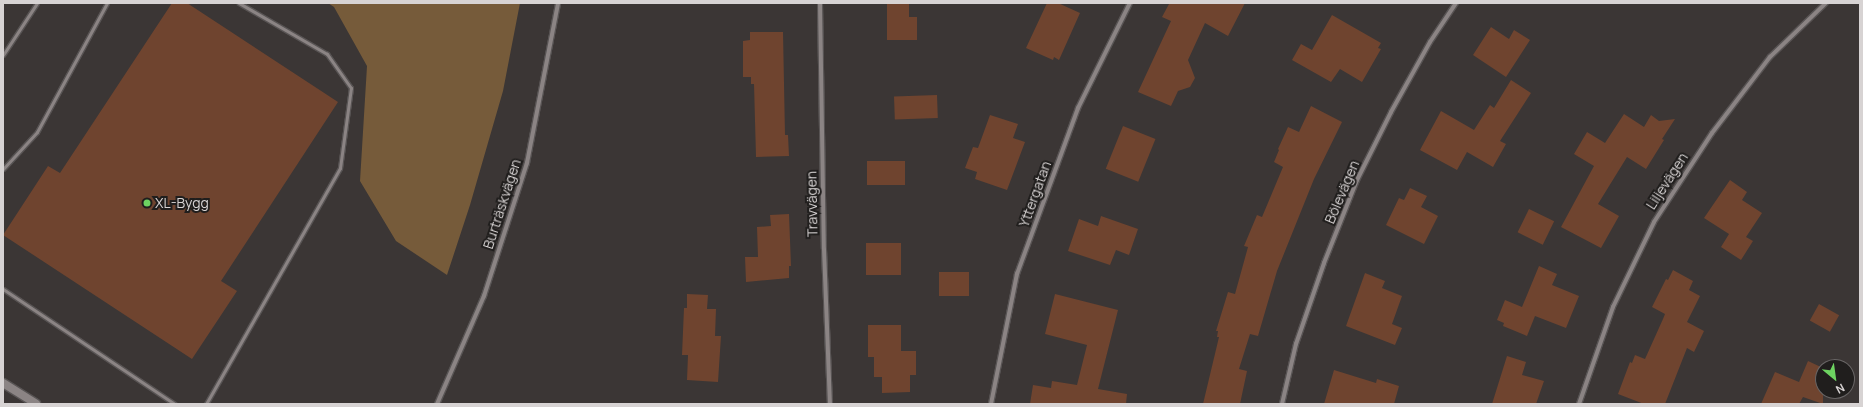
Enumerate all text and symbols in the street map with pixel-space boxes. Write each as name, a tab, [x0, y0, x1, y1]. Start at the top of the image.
street label: Liljevägen	[1642, 150, 1692, 212]
street label: Burträskvägen	[480, 157, 524, 251]
street label: Bölevägen	[1321, 158, 1363, 226]
street label: Yttergatan	[1015, 159, 1055, 229]
street label: Travvägen	[803, 171, 821, 237]
place label: XL-Bygg	[155, 195, 209, 211]
marker: XL-Bygg	[142, 198, 152, 208]
north arrow	[1815, 359, 1855, 399]
text: N	[1833, 381, 1848, 398]

